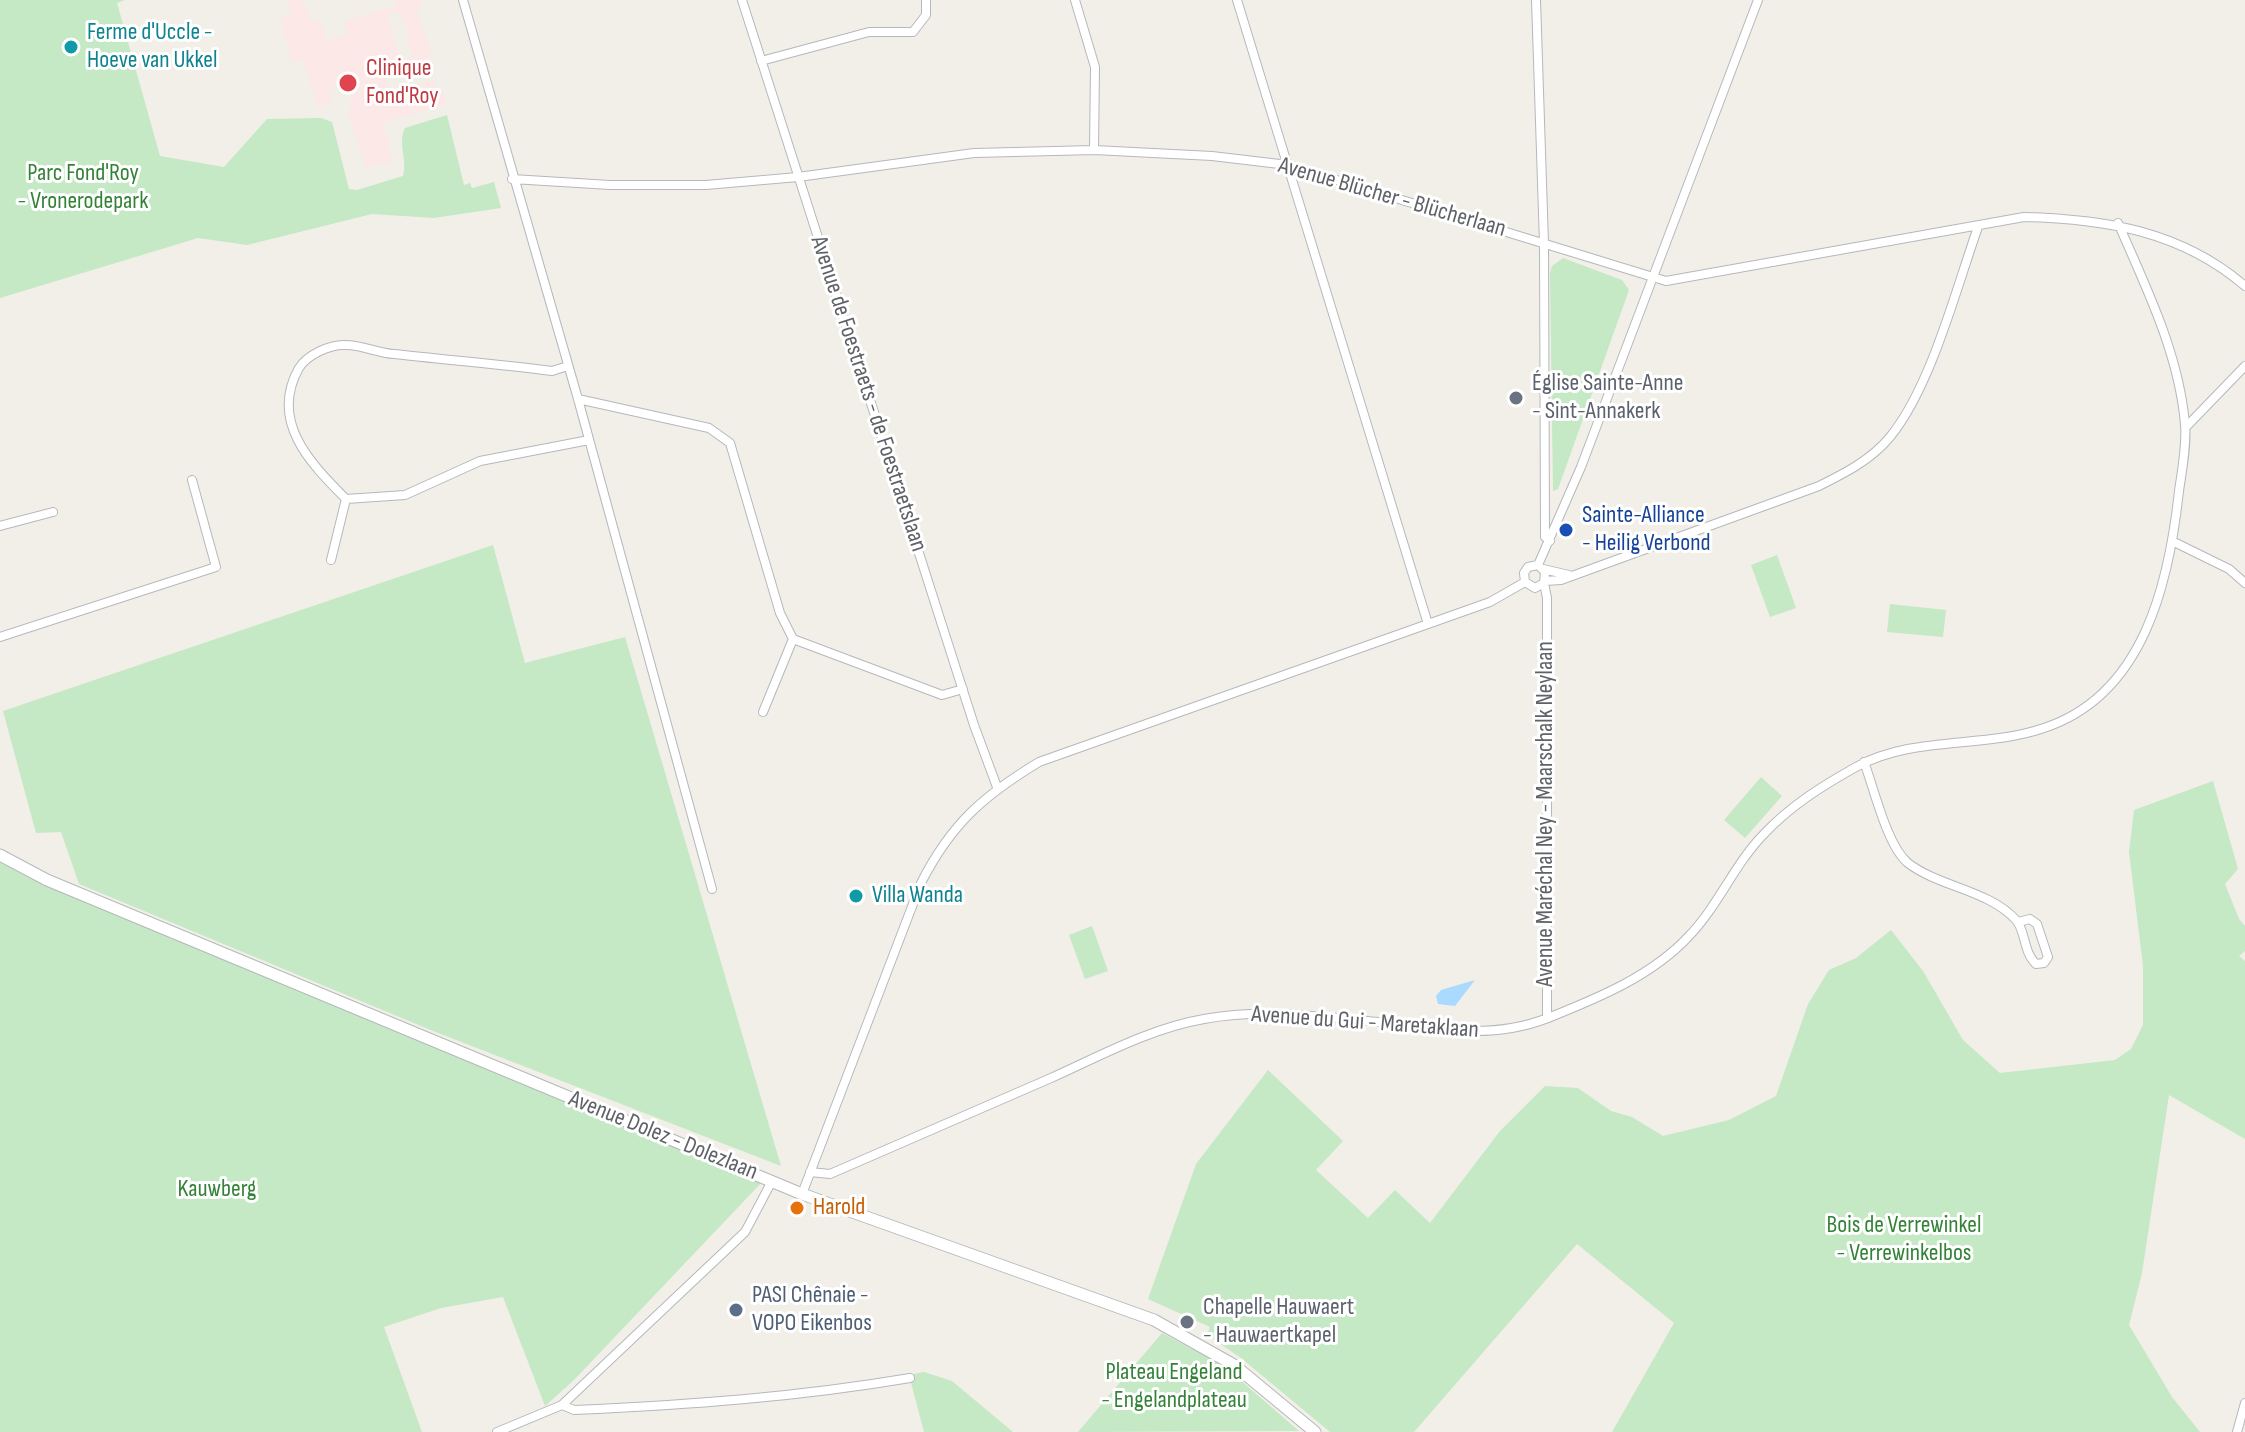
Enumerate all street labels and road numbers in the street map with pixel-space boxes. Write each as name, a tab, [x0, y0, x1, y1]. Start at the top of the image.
street label: Avenue Blücher - Blücherlaan	[1275, 152, 1509, 244]
street label: Avenue de Foestraets - de Foestraetslaan	[803, 233, 933, 555]
street label: Avenue Maréchal Ney - Maarschalk Neylaan	[1532, 641, 1560, 987]
street label: Avenue du Gui - Maretaklaan	[1250, 1001, 1480, 1045]
street label: Avenue Dolez - Dolezlaan	[564, 1085, 762, 1187]

